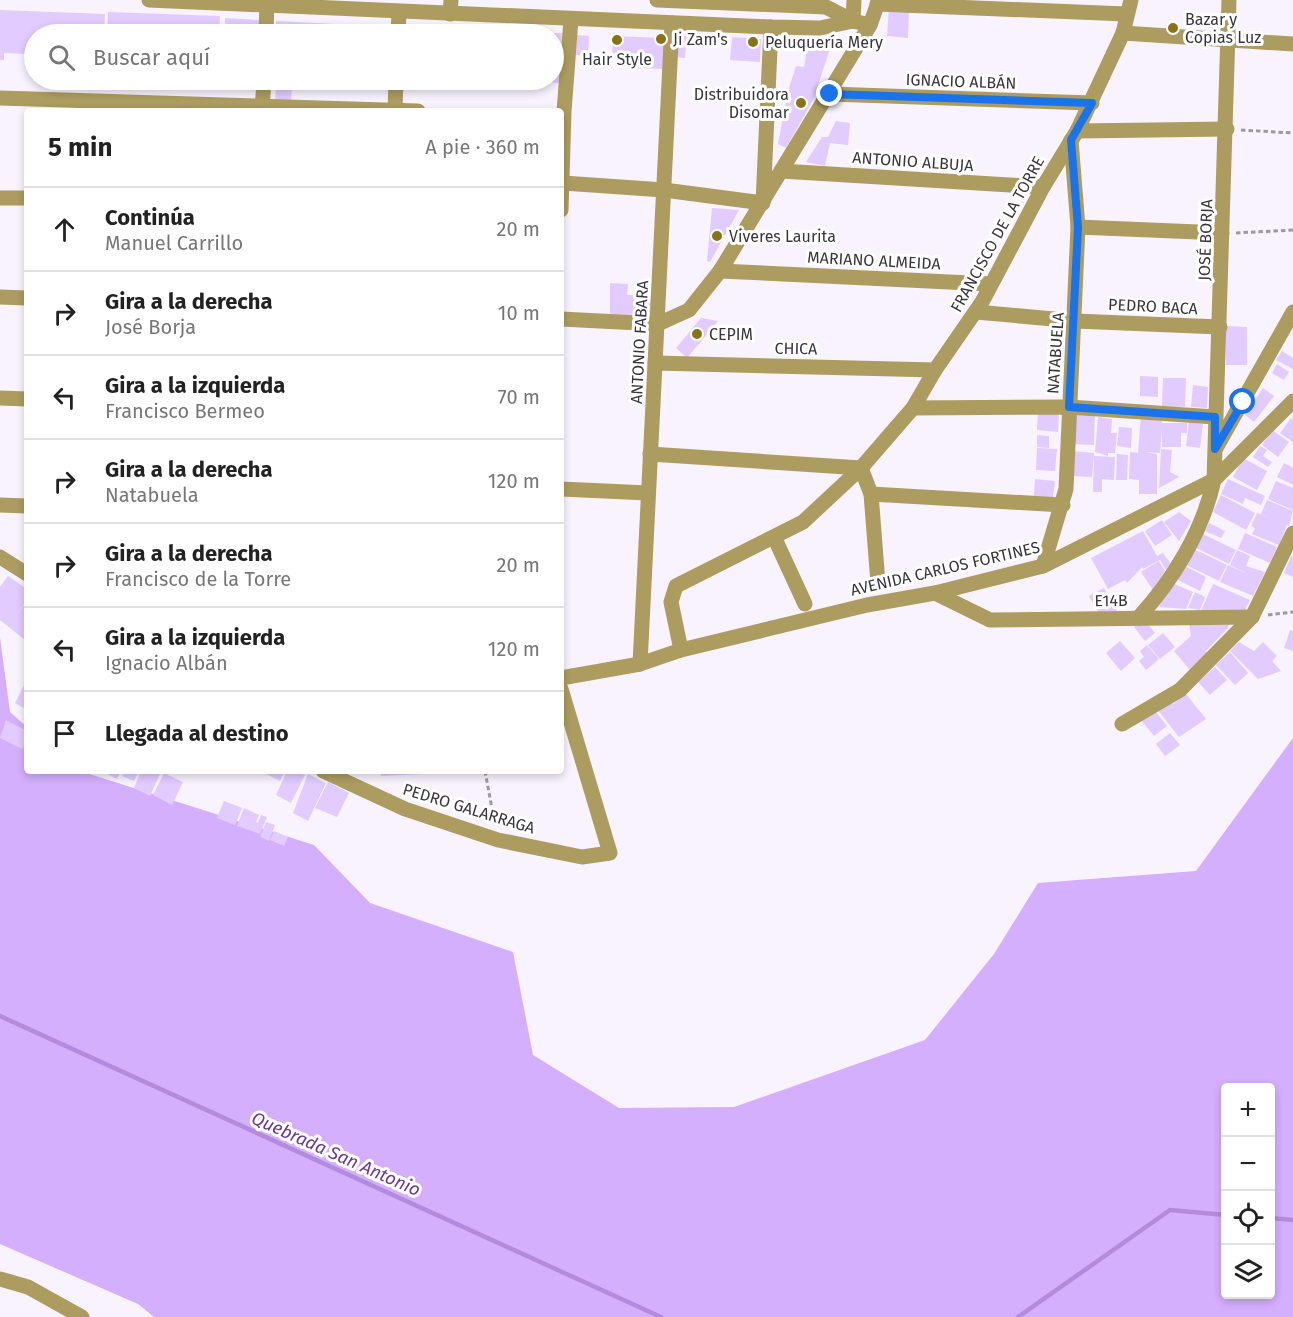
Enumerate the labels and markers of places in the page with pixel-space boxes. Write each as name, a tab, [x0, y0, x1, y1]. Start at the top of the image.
place label: Bazar y Copias Luz	[1185, 10, 1261, 47]
marker: Bazar y Copias Luz	[1166, 21, 1180, 35]
place label: Ji Zam's	[673, 30, 728, 49]
marker: Ji Zam's	[654, 32, 668, 46]
marker: Hair Style	[610, 33, 624, 47]
place label: Peluquería Mery	[765, 33, 883, 52]
marker: Peluquería Mery	[746, 35, 760, 49]
place label: Hair Style	[582, 50, 652, 69]
place label: Distribuidora Disomar	[694, 85, 790, 122]
marker: Distribuidora Disomar	[794, 96, 808, 110]
place label: Viveres Laurita	[729, 227, 836, 246]
marker: Viveres Laurita	[710, 229, 724, 243]
place label: CEPIM	[709, 325, 753, 344]
marker: CEPIM	[690, 327, 704, 341]

